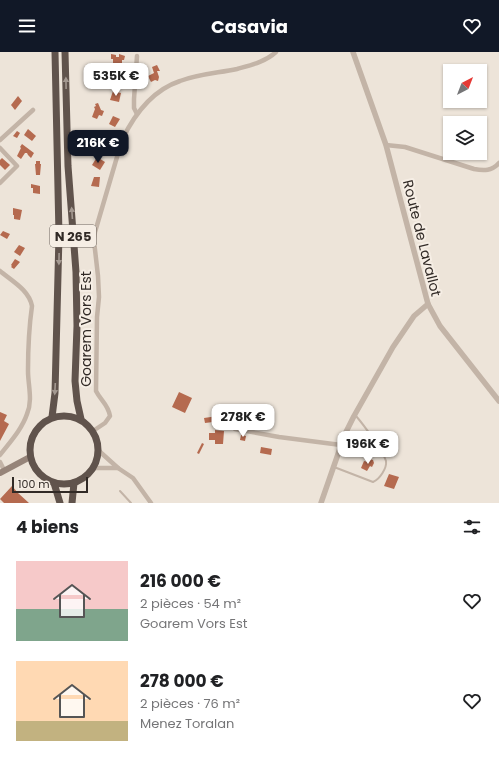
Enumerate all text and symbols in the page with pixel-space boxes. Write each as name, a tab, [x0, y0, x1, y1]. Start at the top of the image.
text: Casavia	[211, 14, 288, 39]
icon: menu	[16, 15, 38, 37]
icon: heart	[461, 15, 483, 37]
pin: 535K €	[83, 63, 149, 97]
north arrow	[443, 64, 487, 108]
map controls	[443, 64, 487, 160]
text: 535K €	[93, 66, 139, 85]
one-way arrow	[63, 76, 69, 89]
button: layers	[443, 116, 487, 160]
pin: 216K €	[65, 130, 131, 164]
text: 216K €	[77, 133, 119, 152]
street label: Route de Lavallot	[398, 178, 446, 298]
one-way arrow	[68, 207, 75, 219]
road number: N 265	[50, 225, 96, 247]
one-way arrow	[56, 253, 62, 266]
street label: Goarem Vors Est	[76, 271, 96, 387]
one-way arrow	[52, 383, 59, 395]
pin: 278K €	[210, 404, 276, 438]
text: 278K €	[221, 407, 265, 426]
pin: 196K €	[335, 431, 401, 465]
text: 196K €	[346, 434, 390, 453]
scale bar	[12, 475, 88, 494]
text: 100 m	[18, 476, 50, 492]
text: 4 biens	[16, 515, 79, 539]
icon: filters	[461, 516, 483, 538]
text: 216 000 €	[140, 569, 221, 593]
icon: home	[48, 577, 96, 625]
icon: heart	[461, 590, 483, 612]
text: 2 pièces · 54 m²	[140, 594, 241, 613]
text: Goarem Vors Est	[140, 614, 247, 633]
text: 278 000 €	[140, 669, 224, 693]
icon: home	[48, 677, 96, 725]
icon: heart	[461, 690, 483, 712]
text: 2 pièces · 76 m²	[140, 694, 240, 713]
text: Menez Toralan	[140, 714, 234, 733]

